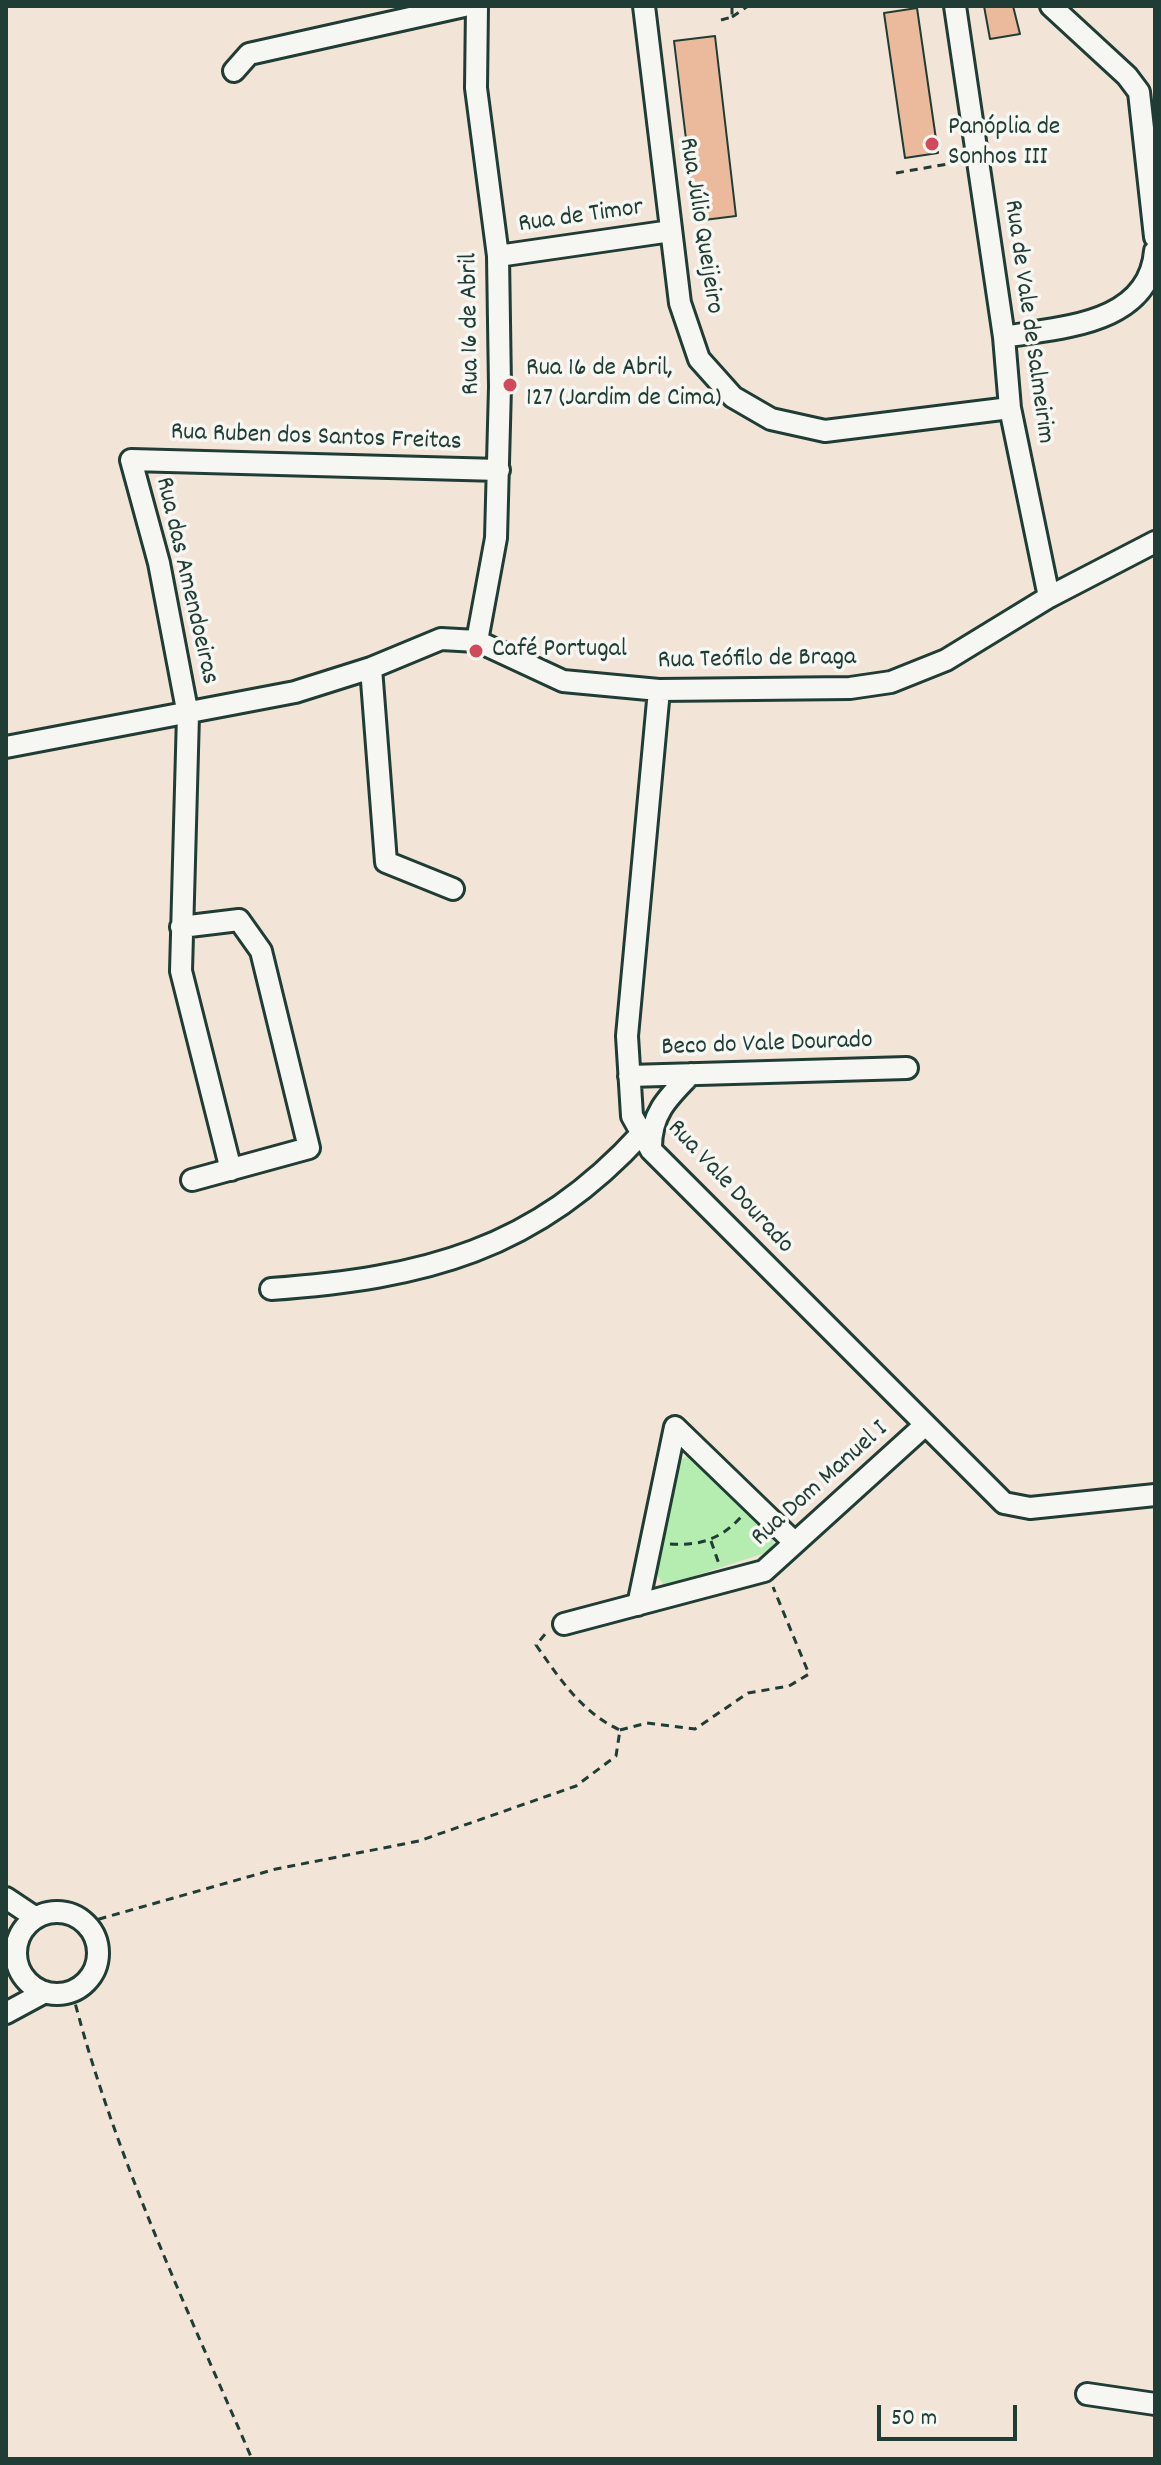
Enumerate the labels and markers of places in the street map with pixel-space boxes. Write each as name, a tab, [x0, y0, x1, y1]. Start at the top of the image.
place label: Panóplia de Sonhos III	[948, 113, 1060, 174]
marker: Panóplia de Sonhos III	[923, 135, 941, 153]
place label: Rua 16 de Abril, 127 (Jardim de Cima)	[526, 354, 721, 416]
marker: Rua 16 de Abril, 127 (Jardim de Cima)	[501, 376, 519, 394]
place label: Café Portugal	[492, 635, 627, 667]
marker: Café Portugal	[467, 642, 485, 660]

